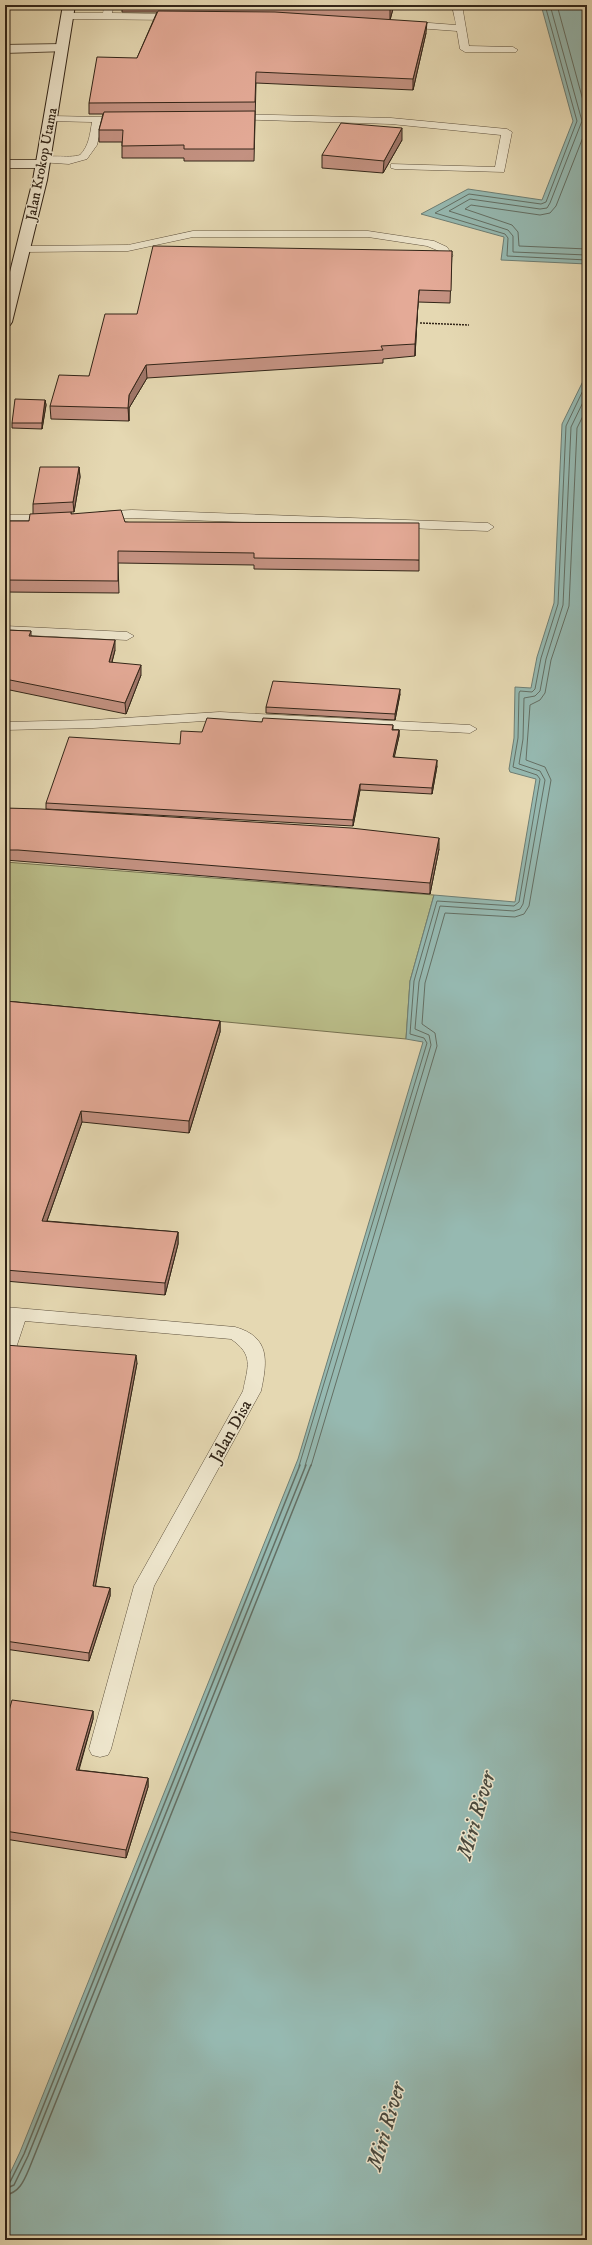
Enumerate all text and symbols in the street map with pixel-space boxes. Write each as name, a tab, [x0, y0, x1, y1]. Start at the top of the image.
street label: Jalan Krokop Utama	[22, 106, 62, 224]
street label: Jalan Disa	[204, 1396, 257, 1469]
water label: Miri River	[450, 1766, 502, 1864]
water label: Miri River	[360, 2077, 412, 2175]

